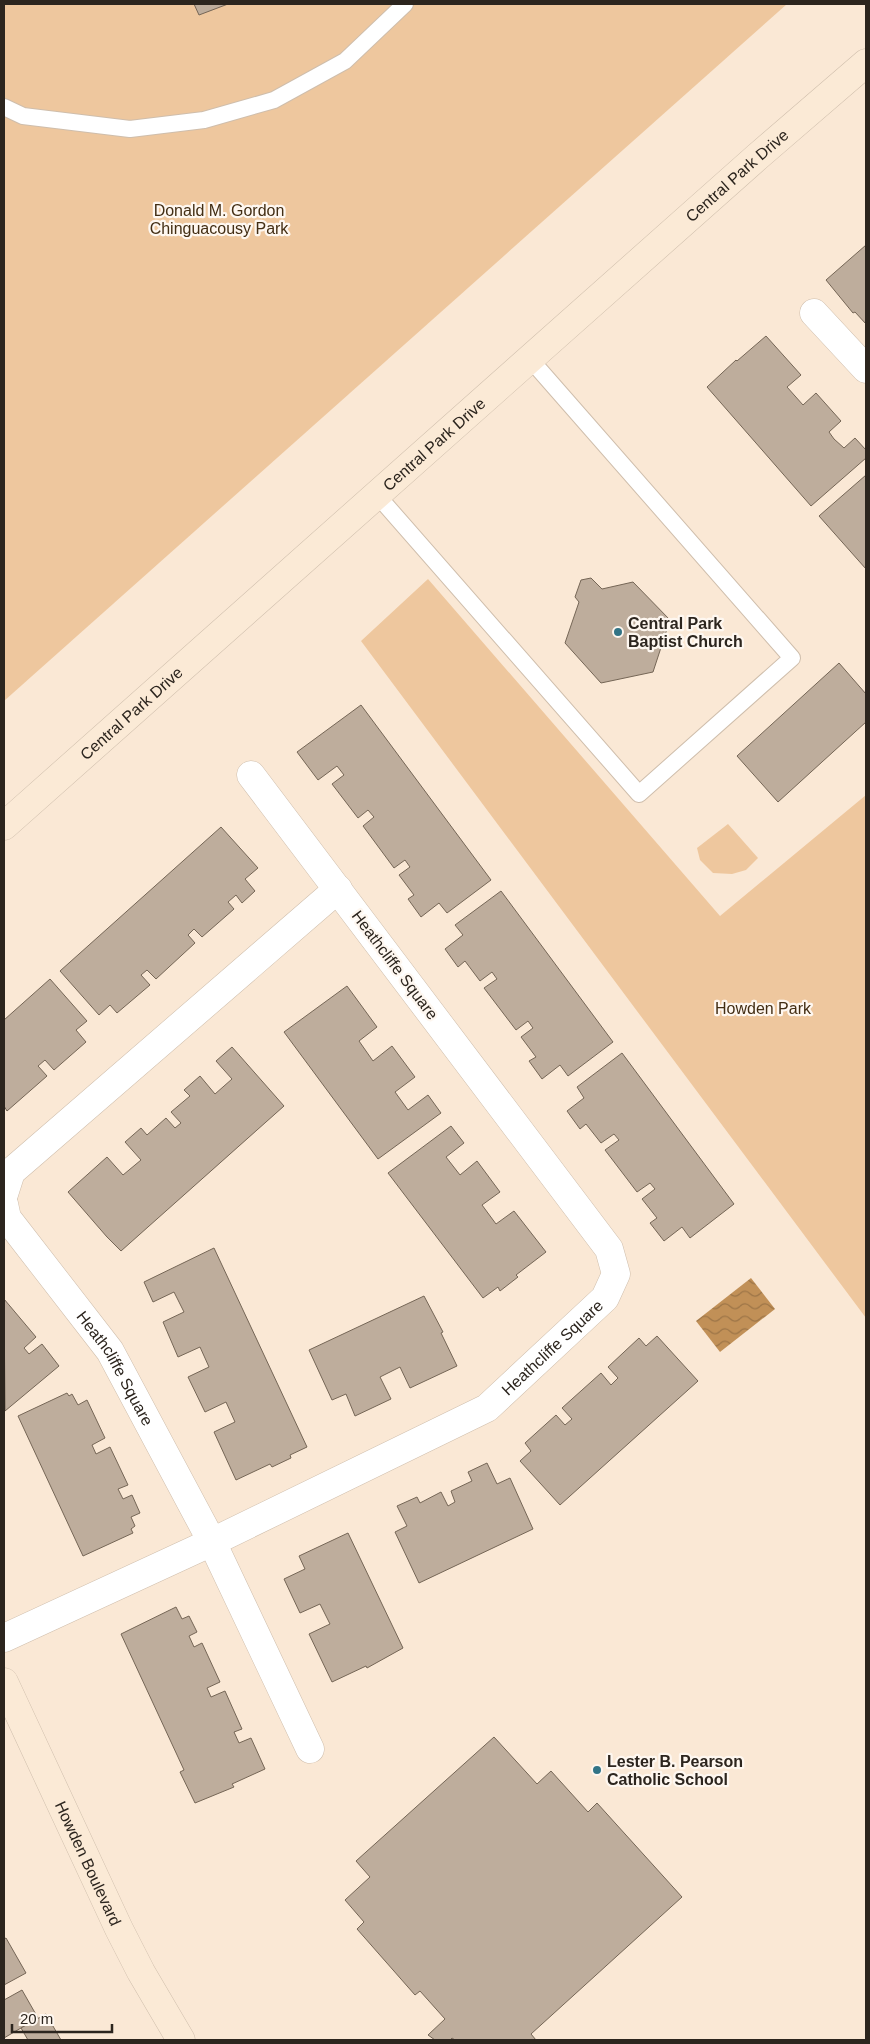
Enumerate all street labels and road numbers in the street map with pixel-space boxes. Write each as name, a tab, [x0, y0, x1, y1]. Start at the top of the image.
street label: Central Park Drive	[682, 126, 792, 225]
street label: Central Park Drive	[379, 394, 488, 494]
street label: Central Park Drive	[77, 663, 186, 763]
street label: Heathcliffe Square	[349, 907, 441, 1023]
street label: Heathcliffe Square	[498, 1296, 606, 1398]
street label: Heathcliffe Square	[74, 1308, 157, 1428]
street label: Howden Boulevard	[52, 1798, 125, 1928]

